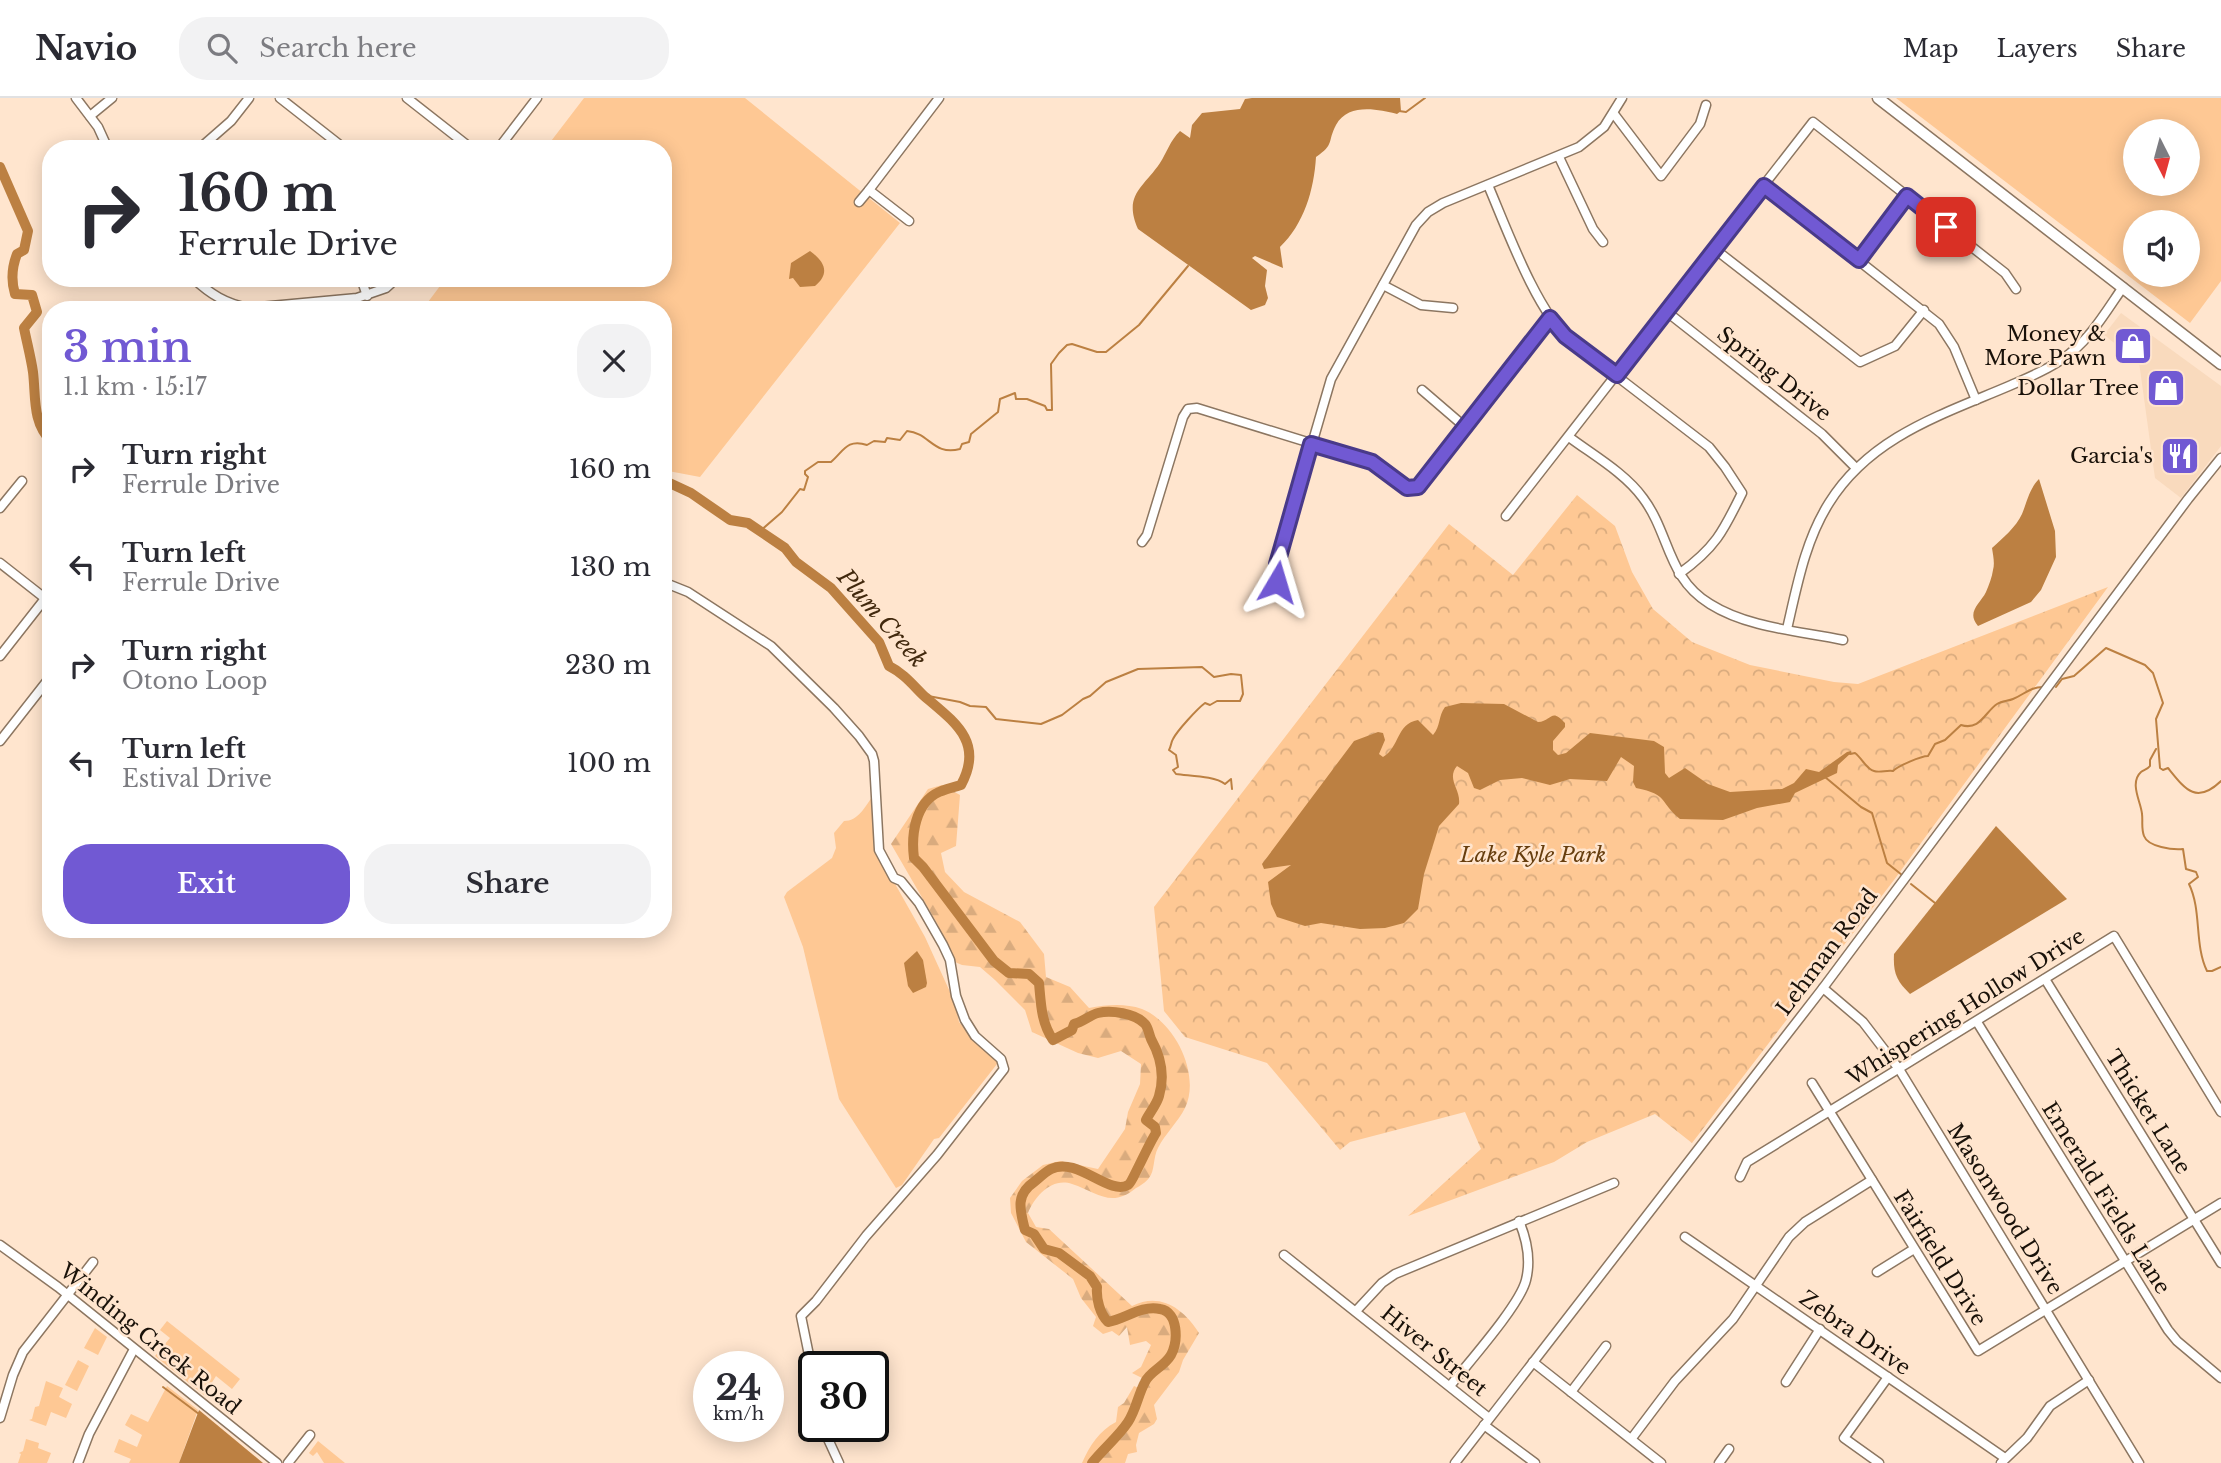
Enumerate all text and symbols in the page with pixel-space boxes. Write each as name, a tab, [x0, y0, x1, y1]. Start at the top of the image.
search box	[179, 17, 669, 80]
text: Navio	[35, 28, 137, 69]
icon: search	[203, 29, 241, 67]
text: Search here	[259, 32, 417, 64]
text: Map	[1903, 34, 1959, 63]
text: Layers	[1997, 34, 2078, 63]
text: Share	[2116, 34, 2186, 63]
north arrow	[2123, 119, 2200, 196]
map controls	[2123, 119, 2200, 287]
text: 160 m	[178, 163, 337, 224]
icon: right	[63, 168, 154, 259]
pin	[1916, 197, 1976, 257]
icon: arrive	[1927, 208, 1965, 246]
button: sound	[2123, 210, 2200, 287]
text: Ferrule Drive	[178, 224, 398, 264]
text: 3 min	[63, 321, 192, 373]
street label: Spring Drive	[1712, 321, 1836, 427]
place label: Money & More Pawn	[1984, 321, 2106, 371]
button: close	[577, 324, 651, 398]
shop icon: Money & More Pawn	[2112, 325, 2154, 367]
shop icon: Dollar Tree	[2145, 367, 2187, 409]
text: 1.1 km · 15:17	[63, 373, 207, 401]
place label: Dollar Tree	[2017, 375, 2139, 401]
restaurant icon: Garcia's	[2159, 435, 2201, 477]
text: Turn right	[122, 439, 267, 471]
place label: Garcia's	[2070, 443, 2153, 469]
icon: right	[63, 450, 101, 488]
text: 160 m	[569, 453, 651, 485]
text: Ferrule Drive	[122, 471, 280, 499]
text: Turn left	[122, 537, 246, 569]
position arrow	[1240, 545, 1314, 619]
icon: left	[63, 548, 101, 586]
text: 130 m	[569, 551, 651, 583]
water label: Plum Creek	[831, 562, 932, 673]
text: Ferrule Drive	[122, 569, 280, 597]
text: Turn right	[122, 635, 267, 667]
icon: right	[63, 646, 101, 684]
text: 230 m	[565, 649, 651, 681]
text: Otono Loop	[122, 667, 267, 695]
text: Turn left	[122, 733, 246, 765]
icon: left	[63, 744, 101, 782]
text: 100 m	[567, 747, 651, 779]
text: Estival Drive	[122, 765, 272, 793]
park label: Lake Kyle Park	[1459, 842, 1606, 868]
button: Exit	[63, 844, 350, 924]
button: Share	[364, 844, 651, 924]
street label: Lehman Road	[1771, 883, 1883, 1021]
street label: Whispering Hollow Drive	[1841, 923, 2090, 1092]
street label: Thicket Lane	[2100, 1045, 2196, 1179]
street label: Emerald Fields Lane	[2036, 1097, 2176, 1299]
street label: Masonwood Drive	[1942, 1119, 2068, 1299]
street label: Fairfield Drive	[1888, 1185, 1992, 1331]
street label: Winding Creek Road	[53, 1257, 246, 1420]
street label: Zebra Drive	[1795, 1285, 1915, 1381]
street label: Hiver Street	[1375, 1300, 1493, 1402]
speed limit sign: 30	[798, 1351, 889, 1442]
text: 24	[715, 1366, 762, 1409]
text: km/h	[713, 1403, 764, 1425]

